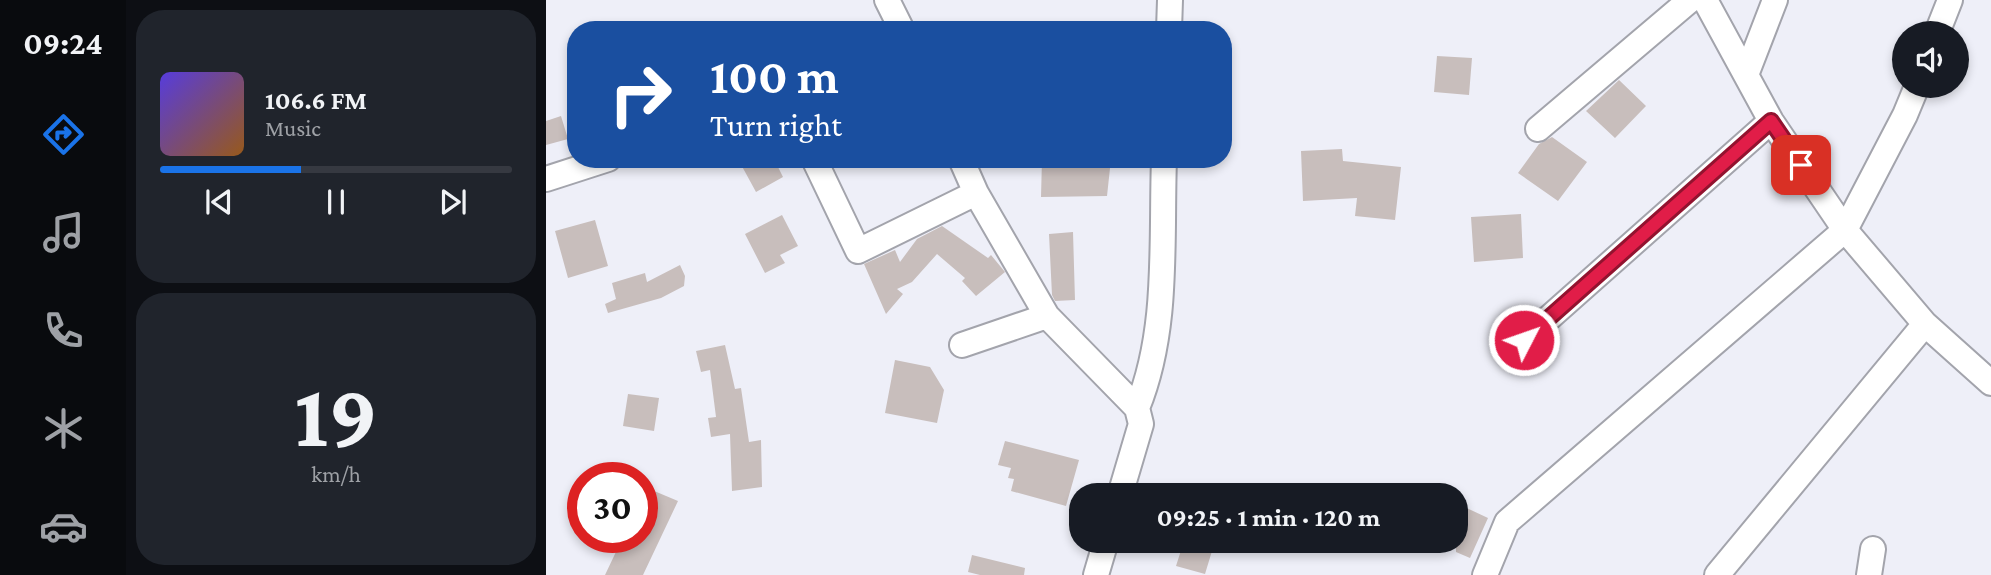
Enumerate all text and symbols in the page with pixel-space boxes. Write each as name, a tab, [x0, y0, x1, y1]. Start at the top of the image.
map controls	[1892, 21, 1969, 98]
button: sound	[1892, 21, 1969, 98]
text: 09:24	[23, 25, 103, 61]
icon: right	[595, 49, 686, 140]
text: 100 m	[710, 49, 839, 104]
text: 106.6 FM	[265, 86, 367, 115]
text: Turn right	[710, 107, 842, 143]
icon: directions	[39, 110, 88, 159]
text: Music	[265, 115, 321, 141]
pin	[1771, 135, 1831, 195]
icon: arrive	[1782, 146, 1820, 184]
icon: previous	[200, 183, 238, 221]
icon: pause	[317, 183, 355, 221]
icon: next	[434, 183, 472, 221]
icon: music	[39, 208, 88, 257]
position arrow	[1487, 303, 1561, 377]
icon: phone	[39, 306, 88, 355]
text: 19	[294, 364, 378, 466]
icon: climate	[39, 404, 88, 453]
text: km/h	[311, 461, 361, 487]
speed limit sign: 30	[567, 462, 658, 553]
icon: car	[39, 502, 88, 551]
text: 09:25 · 1 min · 120 m	[1157, 503, 1380, 532]

